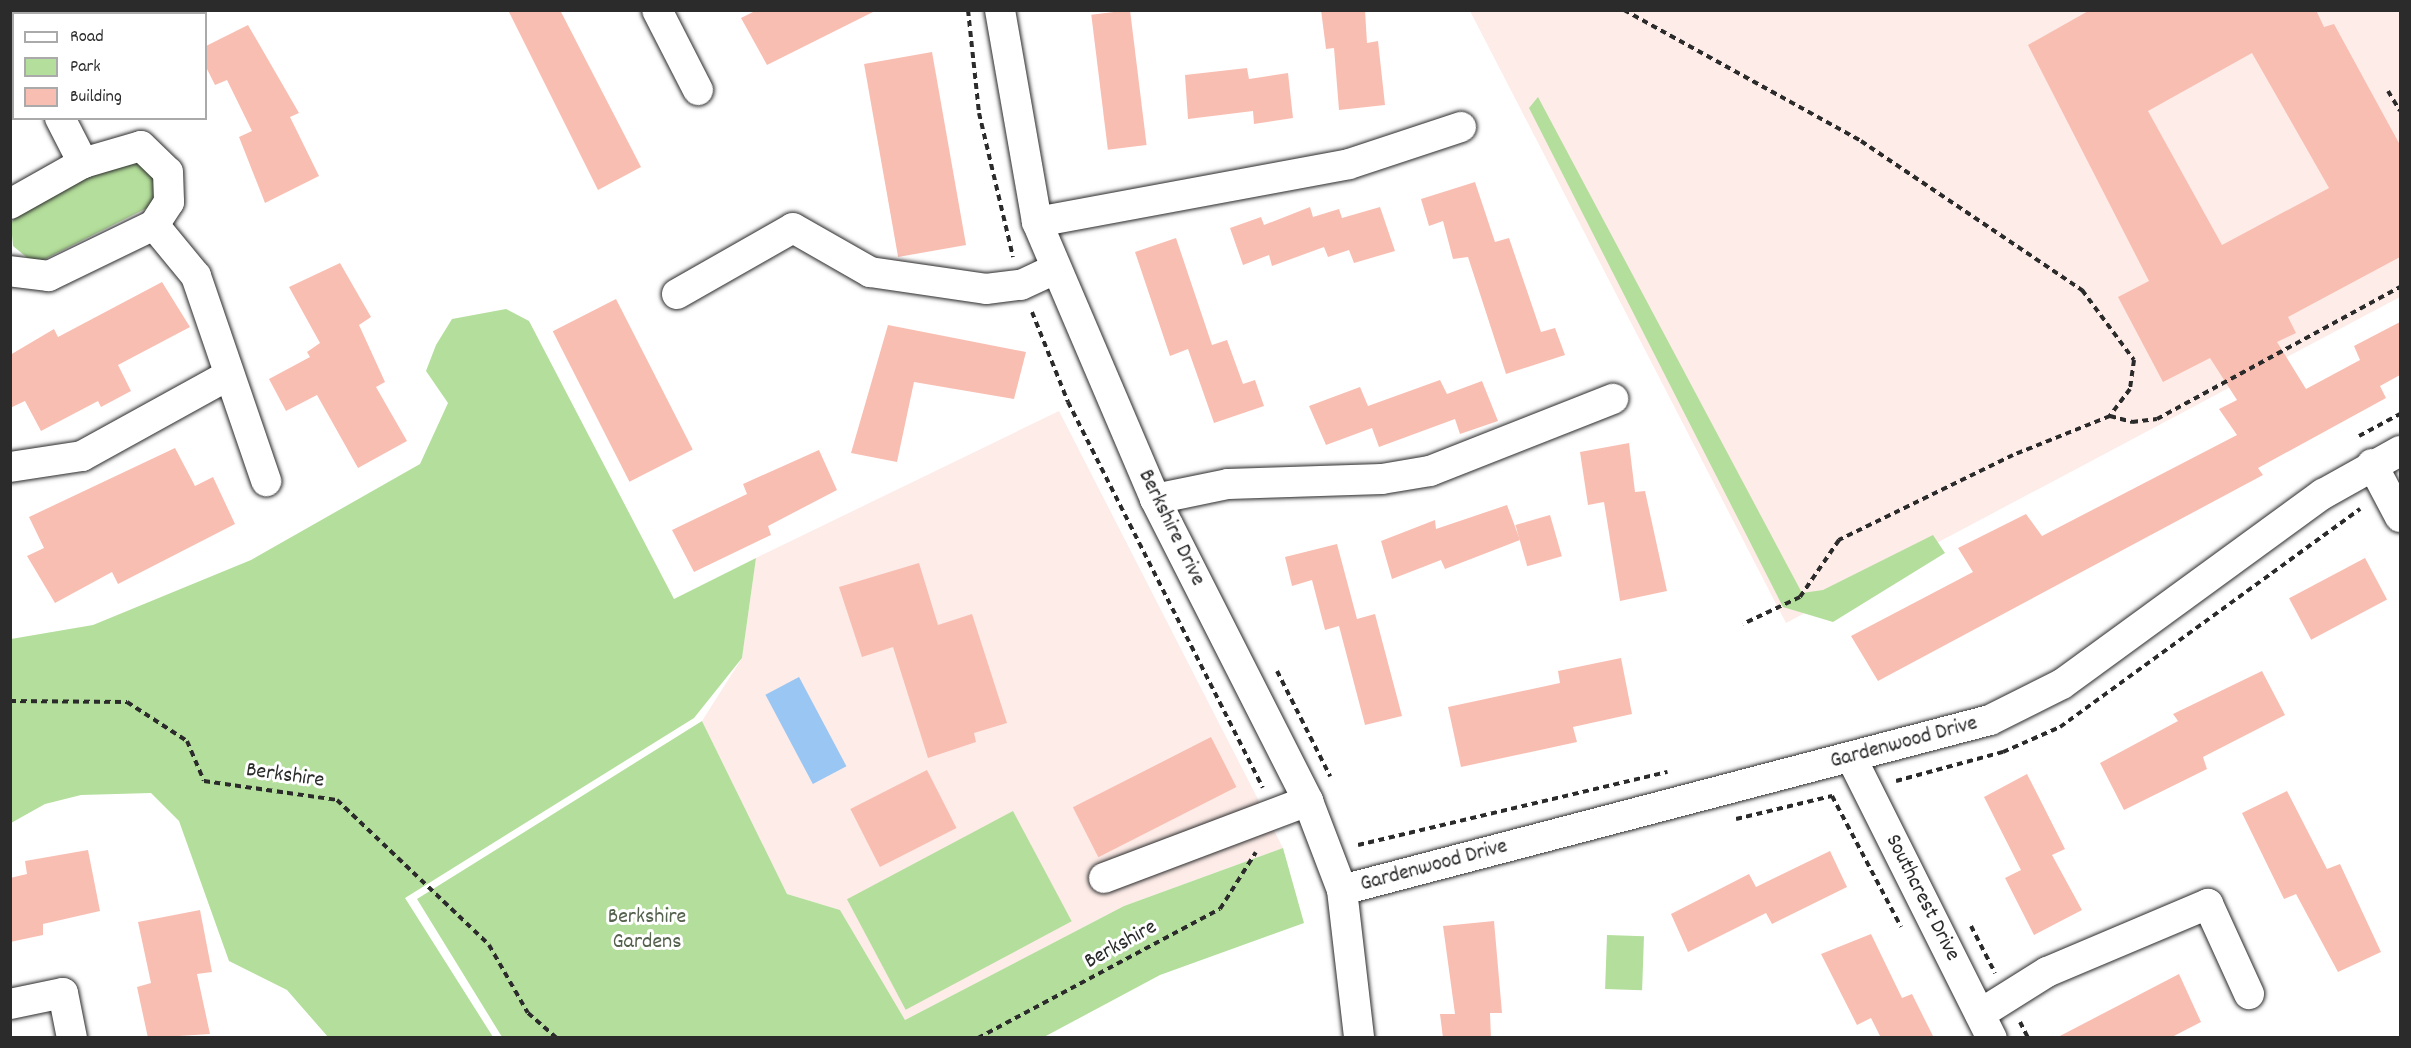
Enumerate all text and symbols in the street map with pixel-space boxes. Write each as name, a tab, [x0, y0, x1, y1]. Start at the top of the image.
legend	[12, 12, 207, 120]
text: Road	[70, 25, 104, 50]
text: Park	[70, 55, 101, 80]
text: Building	[70, 85, 122, 110]
street label: Berkshire Drive	[1132, 466, 1210, 590]
street label: Gardenwood Drive	[1828, 711, 1980, 775]
street label: Berkshire	[244, 757, 326, 795]
street label: Southcrest Drive	[1879, 830, 1965, 966]
street label: Gardenwood Drive	[1358, 834, 1510, 898]
park label: Berkshire Gardens	[608, 904, 686, 956]
street label: Berkshire	[1080, 914, 1162, 976]

